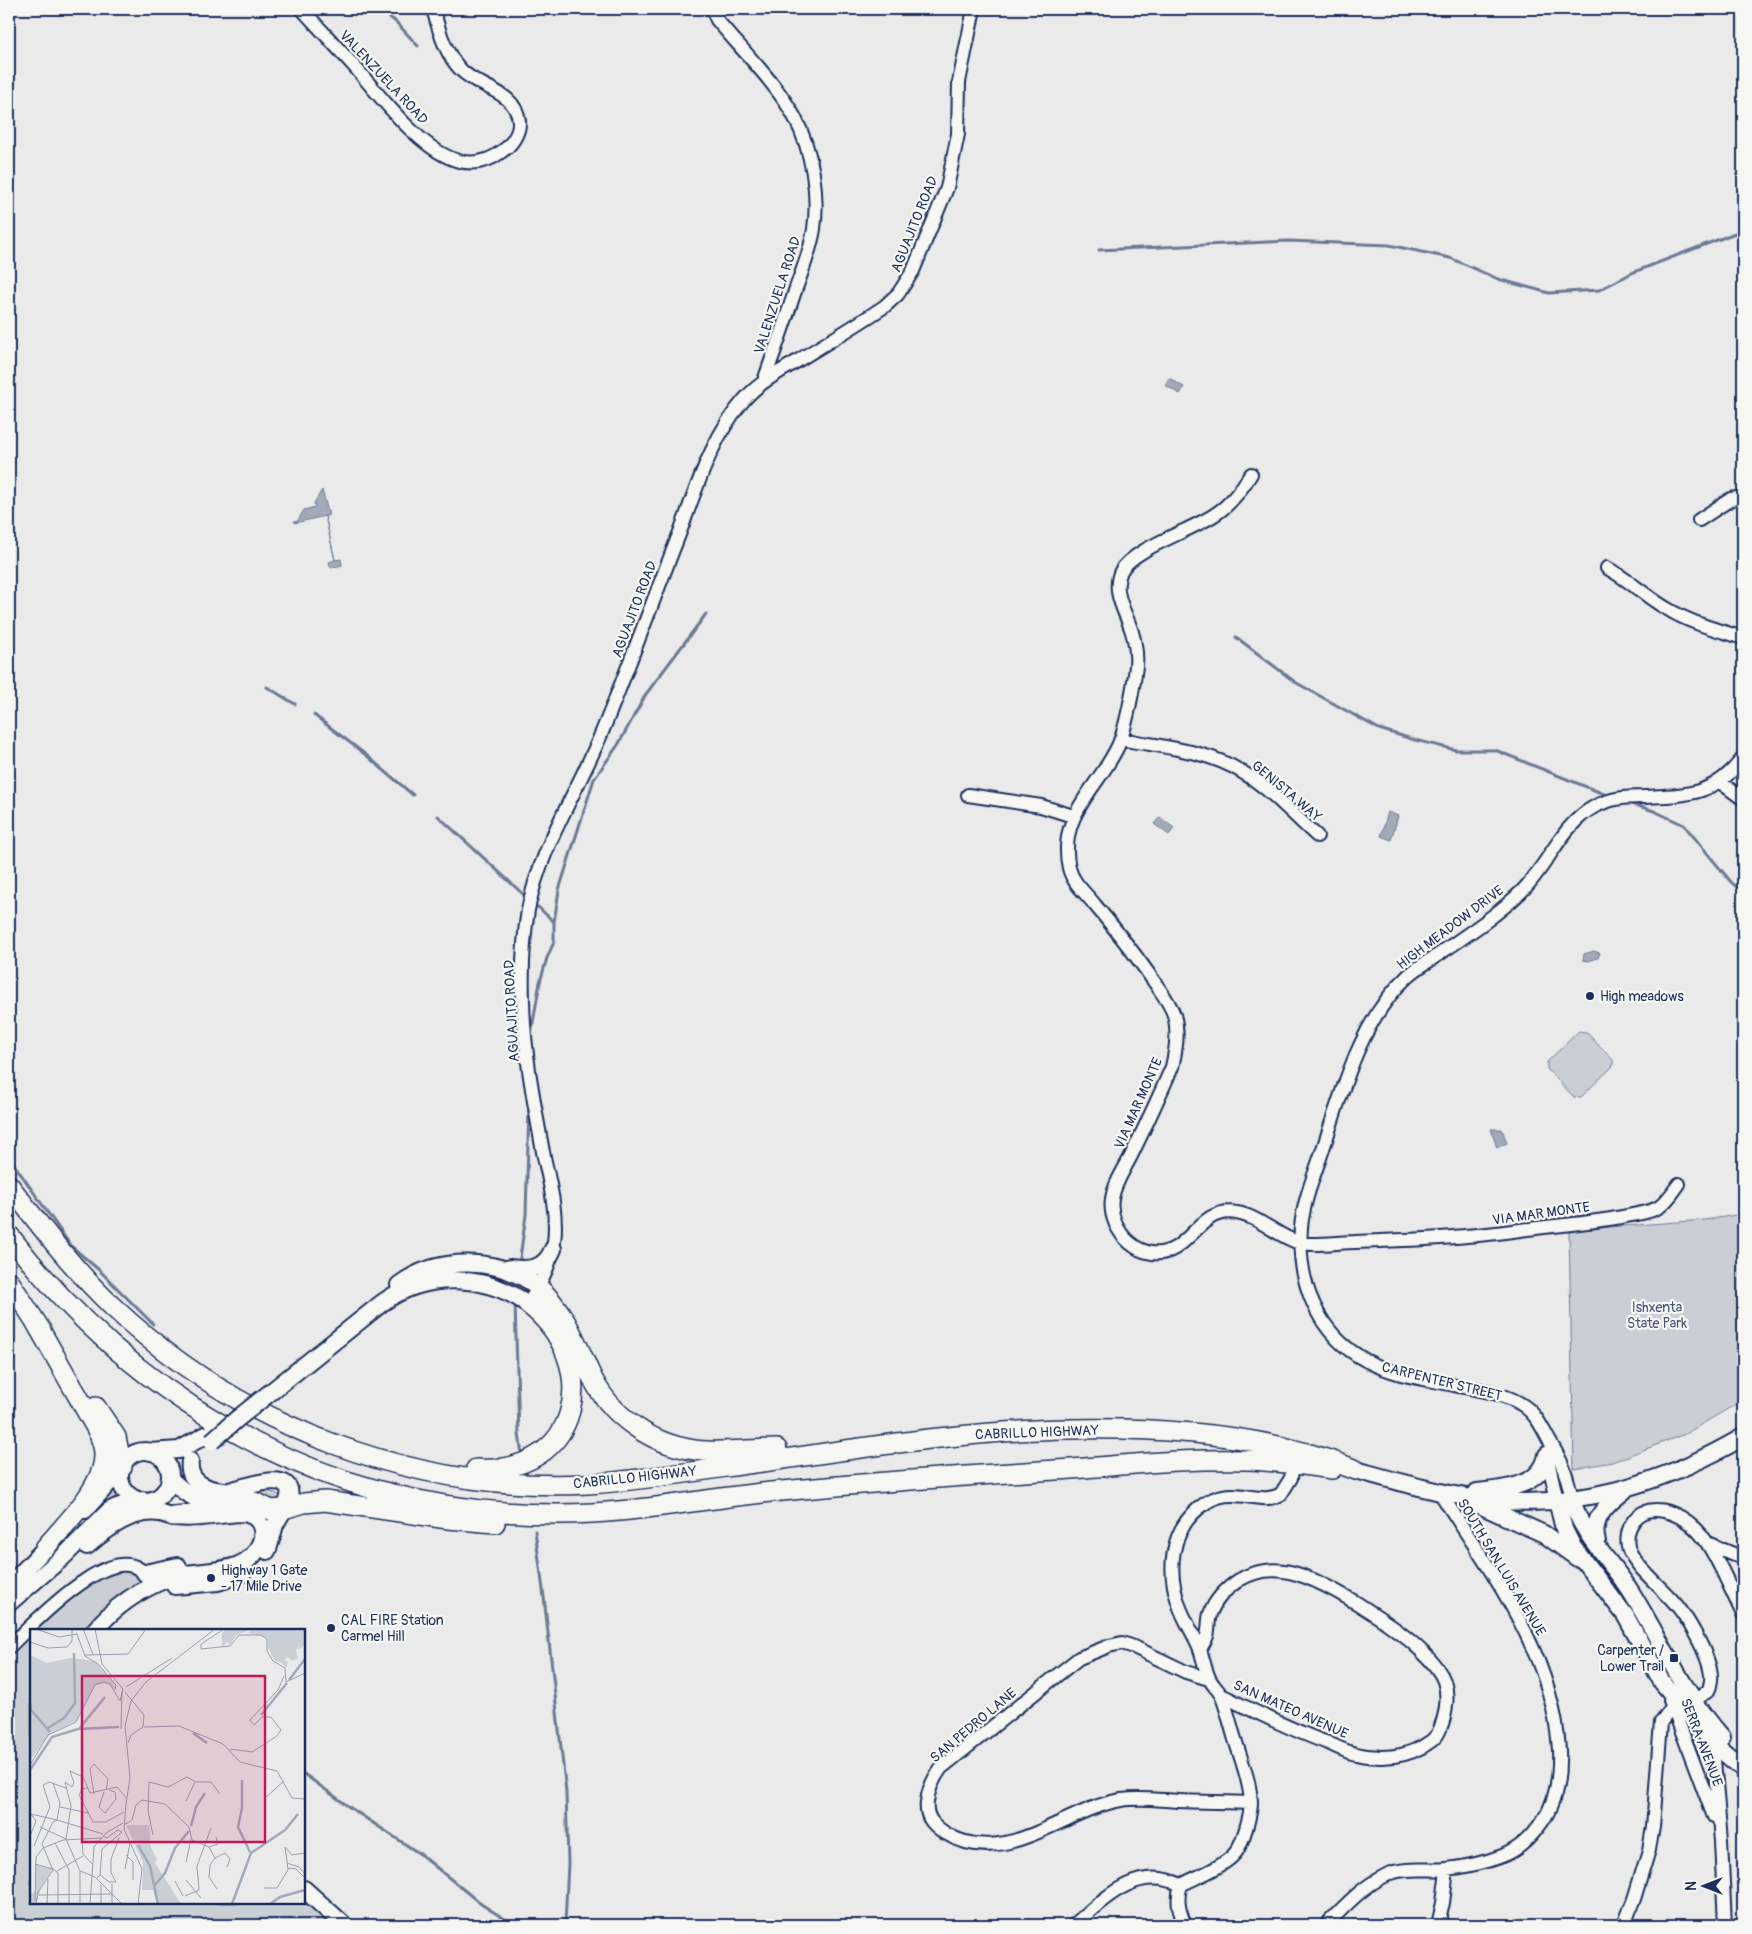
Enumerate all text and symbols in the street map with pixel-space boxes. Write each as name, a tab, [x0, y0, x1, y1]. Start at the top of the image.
street label: VALENZUELA ROAD	[336, 27, 432, 128]
street label: AGUAJITO ROAD	[887, 174, 942, 275]
street label: VALENZUELA ROAD	[750, 234, 805, 356]
street label: AGUAJITO ROAD	[608, 558, 661, 660]
street label: GENISTA WAY	[1248, 757, 1325, 826]
street label: HIGH MEADOW DRIVE	[1394, 882, 1507, 973]
street label: AGUAJITO ROAD	[500, 959, 523, 1062]
place label: High meadows	[1600, 988, 1684, 1005]
marker: High meadows	[1584, 990, 1596, 1002]
street label: VIA MAR MONTE	[1111, 1055, 1166, 1152]
street label: VIA MAR MONTE	[1491, 1198, 1591, 1229]
park label: Ishxenta State Park	[1627, 1299, 1687, 1332]
street label: CARPENTER STREET	[1380, 1358, 1504, 1405]
street label: CABRILLO HIGHWAY	[975, 1422, 1099, 1443]
street label: CABRILLO HIGHWAY	[572, 1463, 698, 1492]
street label: SOUTH SAN LUIS AVENUE	[1454, 1495, 1549, 1639]
place label: Highway 1 Gate - 17 Mile Drive	[221, 1562, 308, 1595]
marker: Highway 1 Gate - 17 Mile Drive	[205, 1572, 217, 1584]
place label: CAL FIRE Station Carmel Hill	[341, 1612, 444, 1645]
marker: CAL FIRE Station Carmel Hill	[325, 1622, 337, 1634]
inset map	[30, 1629, 305, 1904]
place label: Carpenter / Lower Trail	[1597, 1642, 1664, 1675]
marker: Carpenter / Lower Trail	[1668, 1652, 1680, 1664]
street label: SAN MATEO AVENUE	[1231, 1676, 1351, 1742]
street label: SAN PEDRO LANE	[927, 1684, 1020, 1766]
street label: SERRA AVENUE	[1677, 1696, 1726, 1789]
north arrow	[1680, 1862, 1730, 1912]
text: N	[1683, 1881, 1700, 1891]

